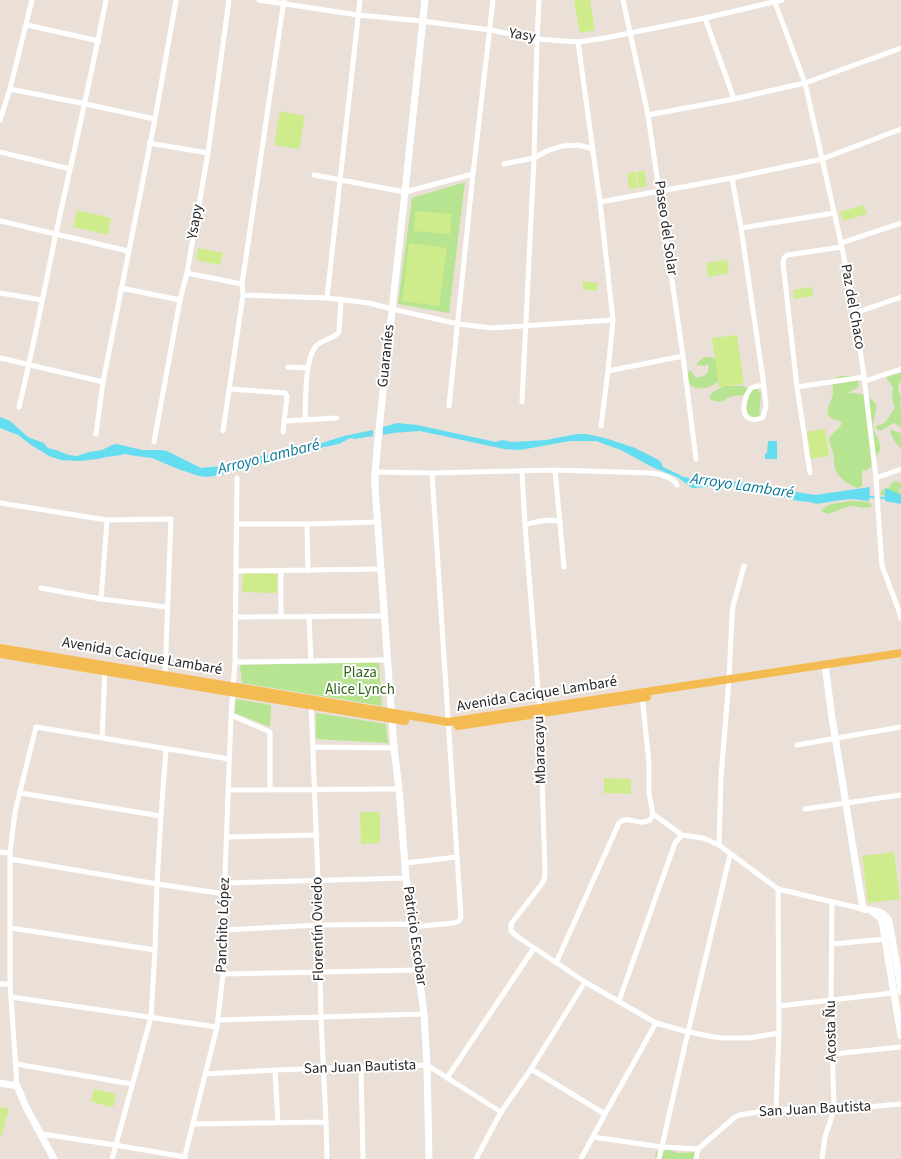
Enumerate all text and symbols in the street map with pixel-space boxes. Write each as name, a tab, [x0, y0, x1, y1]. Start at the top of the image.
street label: Yasy	[507, 25, 537, 47]
street label: Paseo del Solar	[649, 179, 681, 277]
street label: Ysapy	[184, 203, 208, 241]
street label: Paz del Chaco	[836, 263, 868, 351]
street label: Guaraníes	[375, 324, 399, 388]
water label: Arroyo Lambaré	[216, 436, 322, 480]
water label: Arroyo Lambaré	[689, 470, 795, 504]
street label: Avenida Cacique Lambaré	[61, 634, 223, 680]
park label: Plaza Alice Lynch	[325, 665, 395, 700]
street label: Avenida Cacique Lambaré	[455, 673, 619, 717]
street label: Mbaracayu	[531, 716, 551, 784]
street label: Panchito López	[213, 877, 235, 973]
street label: Florentín Oviedo	[309, 877, 329, 981]
street label: Patricio Escobar	[398, 885, 430, 987]
street label: Acosta Ñu	[822, 1000, 842, 1062]
street label: San Juan Bautista	[303, 1057, 417, 1079]
street label: San Juan Bautista	[758, 1098, 872, 1122]

